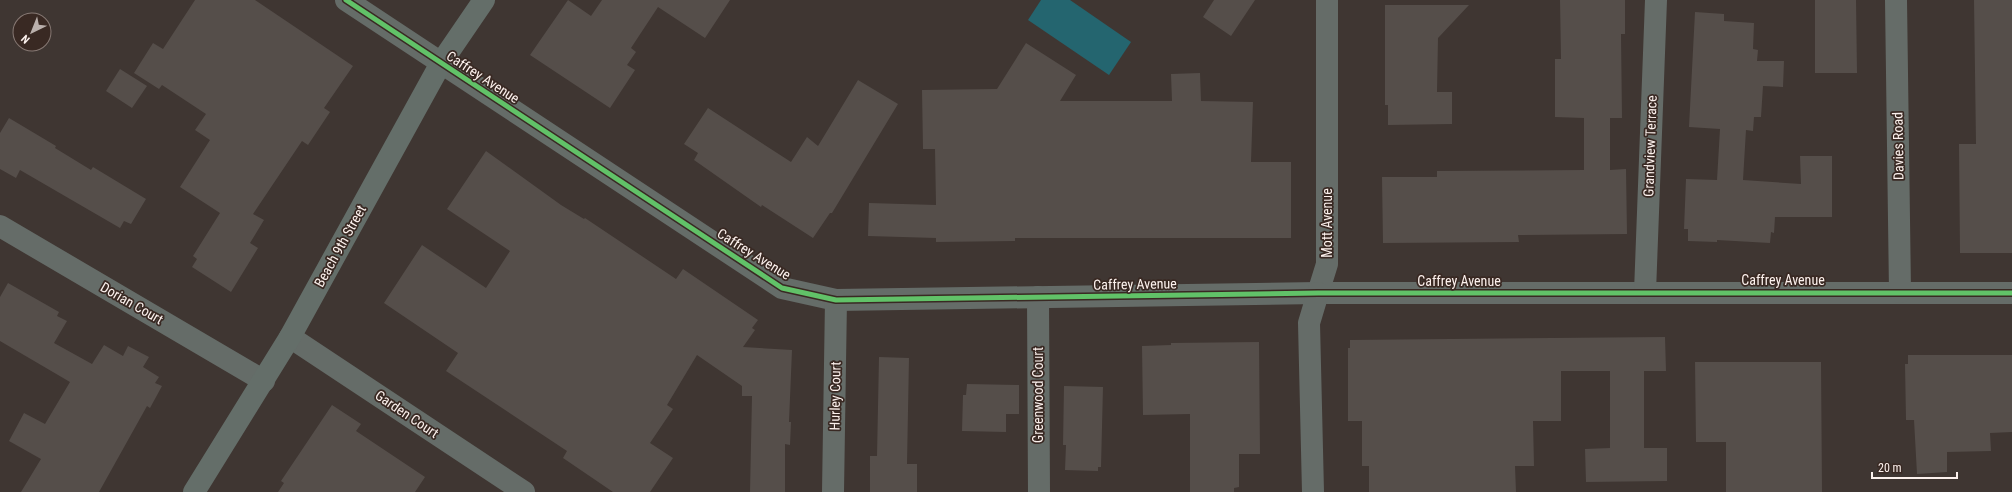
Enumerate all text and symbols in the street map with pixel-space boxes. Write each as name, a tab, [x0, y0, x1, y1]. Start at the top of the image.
north arrow	[12, 12, 52, 52]
text: N	[18, 32, 32, 46]
street label: Caffrey Avenue	[444, 48, 523, 107]
street label: Grandview Terrace	[1640, 94, 1660, 197]
street label: Davies Road	[1889, 112, 1907, 180]
street label: Mott Avenue	[1319, 188, 1335, 258]
street label: Beach 9th Street	[311, 202, 369, 290]
street label: Caffrey Avenue	[714, 225, 794, 283]
street label: Caffrey Avenue	[1741, 272, 1825, 288]
street label: Caffrey Avenue	[1417, 273, 1501, 289]
street label: Caffrey Avenue	[1093, 275, 1177, 293]
street label: Dorian Court	[98, 279, 166, 327]
street label: Greenwood Court	[1030, 347, 1046, 443]
street label: Hurley Court	[826, 361, 844, 431]
street label: Garden Court	[372, 387, 442, 441]
scale bar	[1872, 454, 1957, 480]
text: 20 m	[1878, 461, 1902, 475]

